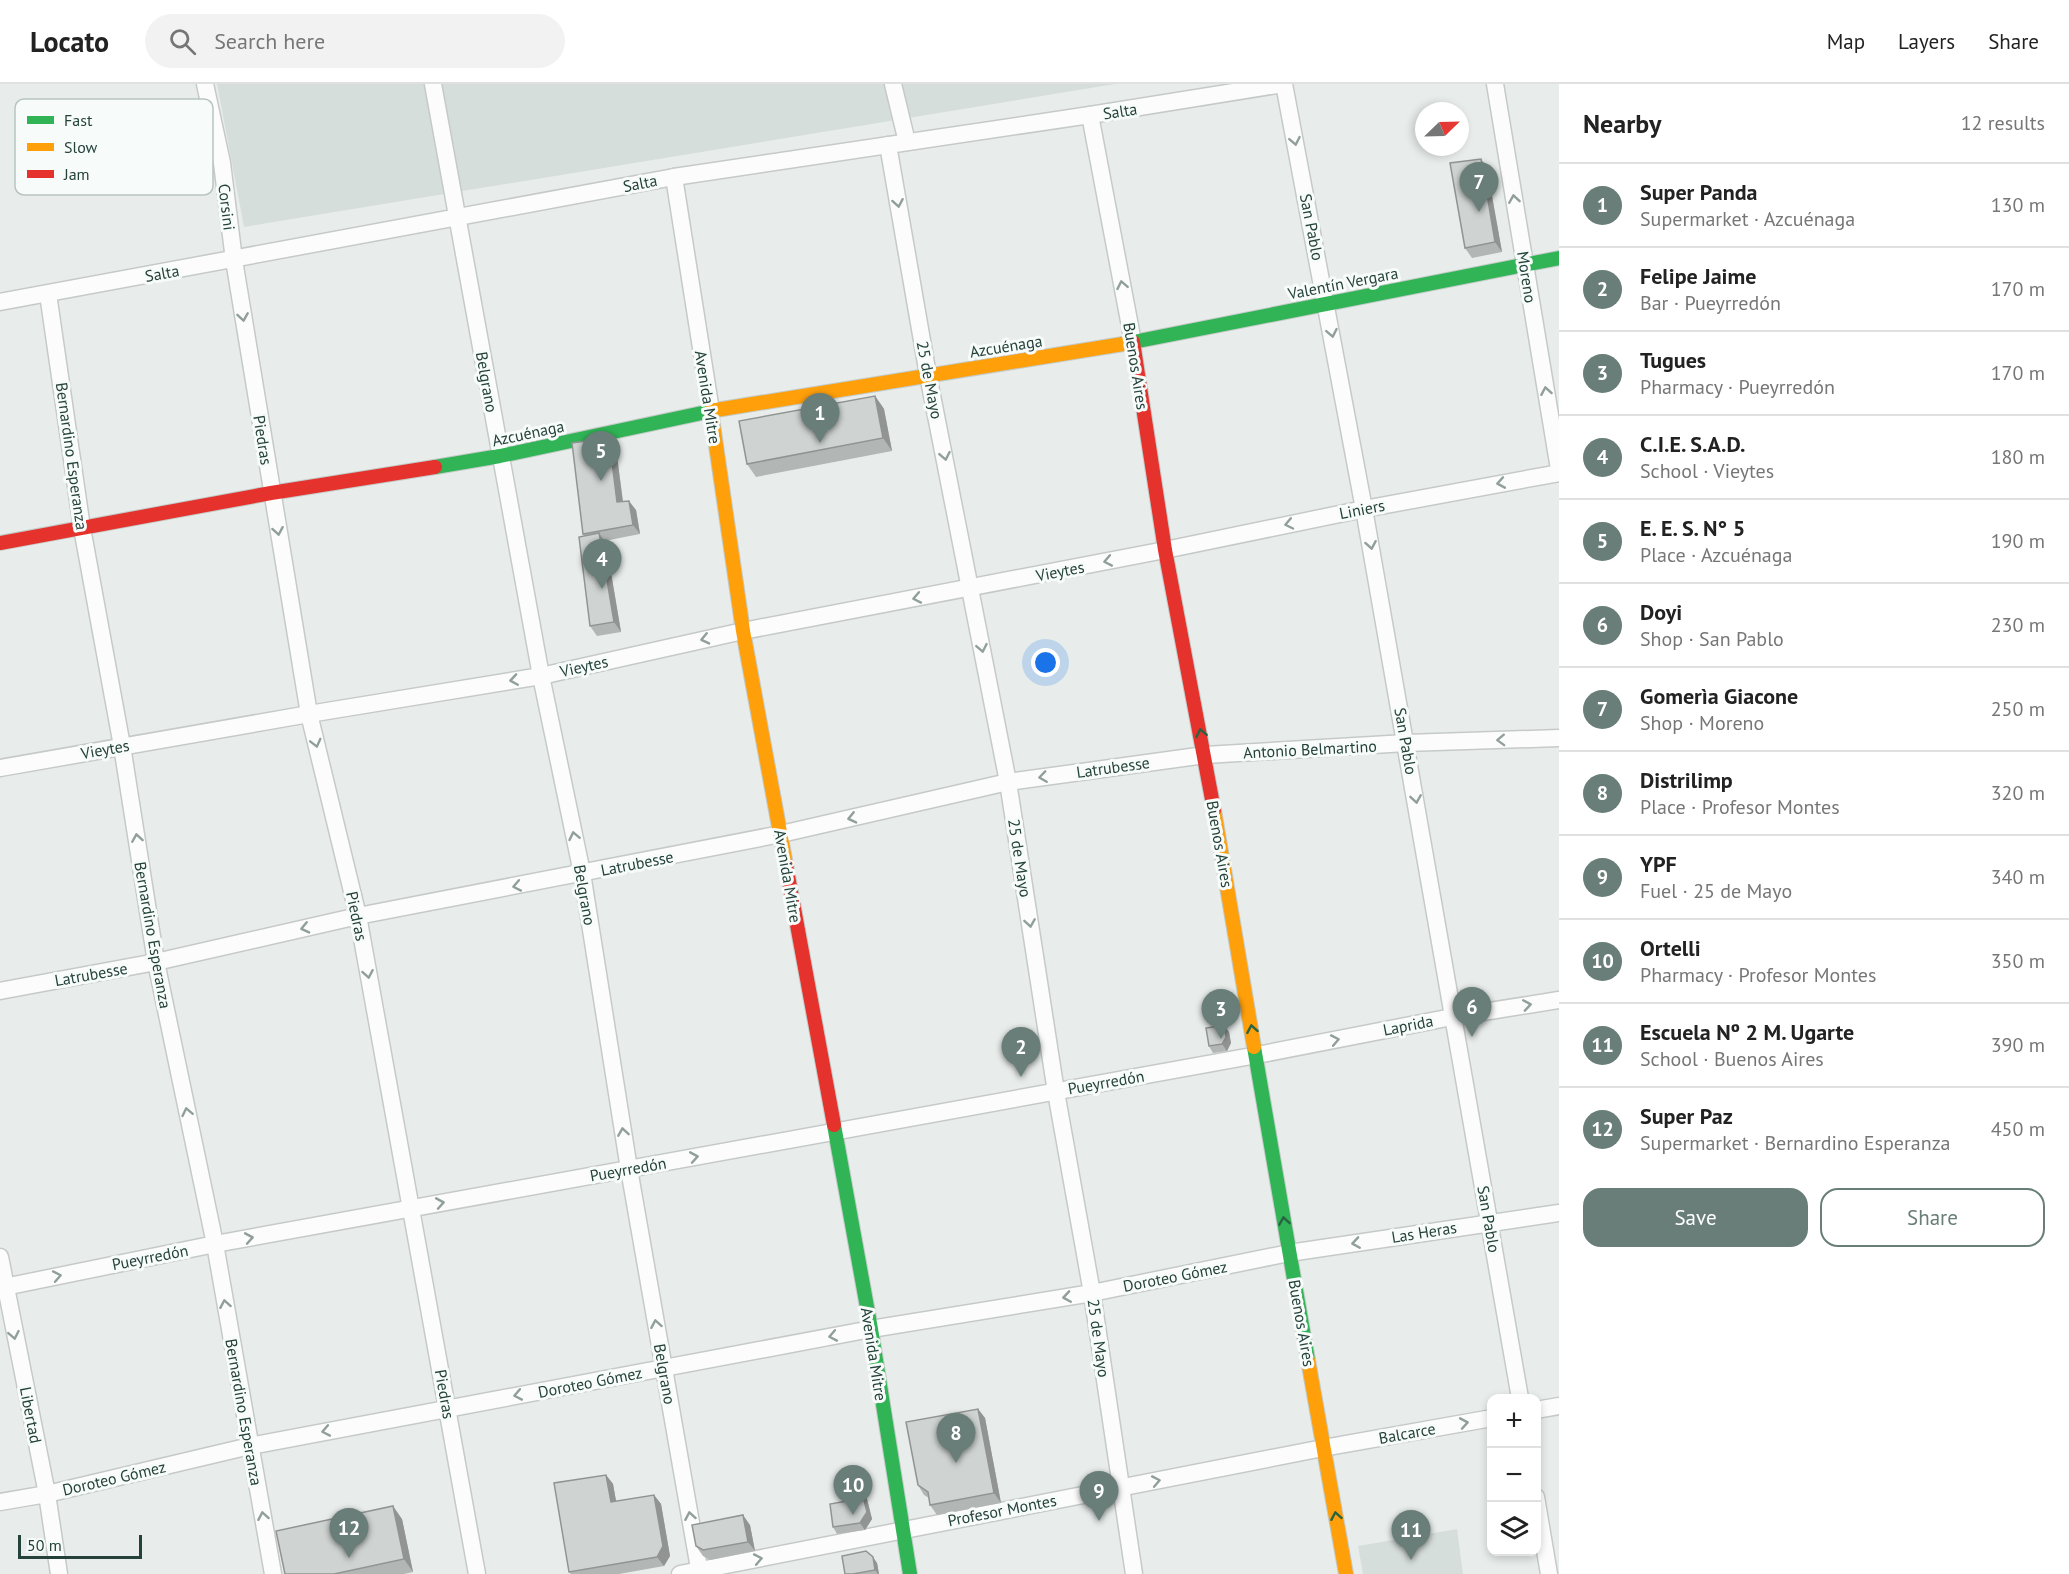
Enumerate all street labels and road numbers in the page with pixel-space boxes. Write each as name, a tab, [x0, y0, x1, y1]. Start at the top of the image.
street label: Salta	[1101, 98, 1139, 124]
street label: Salta	[621, 170, 659, 196]
street label: Corsini	[214, 183, 240, 231]
street label: San Pablo	[1296, 192, 1328, 262]
street label: Moreno	[1513, 250, 1541, 304]
street label: Salta	[143, 260, 181, 286]
street label: Valentín Vergara	[1285, 263, 1400, 304]
street label: Buenos Aires	[1119, 321, 1153, 411]
street label: Azcuénaga	[968, 330, 1044, 362]
street label: 25 de Mayo	[913, 339, 947, 421]
street label: Avenida Mitre	[691, 349, 725, 445]
street label: Belgrano	[472, 350, 502, 414]
street label: Bernardino Esperanza	[52, 381, 92, 531]
street label: Piedras	[249, 414, 277, 467]
street label: Azcuénaga	[490, 416, 566, 450]
street label: Liniers	[1338, 495, 1387, 523]
street label: Vieytes	[1033, 556, 1086, 586]
street label: Vieytes	[557, 651, 610, 681]
street label: San Pablo	[1390, 706, 1422, 776]
street label: Vieytes	[78, 735, 131, 763]
street label: Antonio Belmartino	[1243, 736, 1377, 762]
street label: Latrubesse	[1075, 752, 1151, 782]
street label: Buenos Aires	[1203, 799, 1238, 889]
street label: 25 de Mayo	[1004, 817, 1036, 899]
street label: Avenida Mitre	[770, 828, 806, 924]
street label: Latrubesse	[599, 846, 675, 880]
street label: Bernardino Esperanza	[130, 860, 176, 1010]
street label: Belgrano	[570, 863, 600, 927]
street label: Piedras	[342, 889, 372, 943]
street label: Latrubesse	[53, 958, 129, 990]
street label: Laprida	[1381, 1010, 1435, 1040]
street label: Pueyrredón	[1066, 1065, 1146, 1099]
street label: Pueyrredón	[588, 1152, 668, 1186]
street label: San Pablo	[1473, 1184, 1505, 1254]
street label: Las Heras	[1390, 1217, 1458, 1247]
street label: Pueyrredón	[110, 1240, 190, 1274]
street label: Doroteo Gómez	[1121, 1256, 1229, 1296]
street label: Buenos Aires	[1285, 1278, 1320, 1368]
street label: 25 de Mayo	[1084, 1297, 1114, 1379]
street label: Avenida Mitre	[857, 1306, 891, 1402]
street label: Bernardino Esperanza	[221, 1337, 267, 1487]
street label: Belgrano	[650, 1342, 680, 1406]
street label: Doroteo Gómez	[536, 1362, 644, 1402]
street label: Piedras	[431, 1368, 459, 1421]
street label: Libertad	[16, 1385, 46, 1445]
street label: Balcarce	[1377, 1418, 1437, 1448]
street label: Doroteo Gómez	[60, 1456, 168, 1500]
street label: Profesor Montes	[946, 1490, 1058, 1530]

